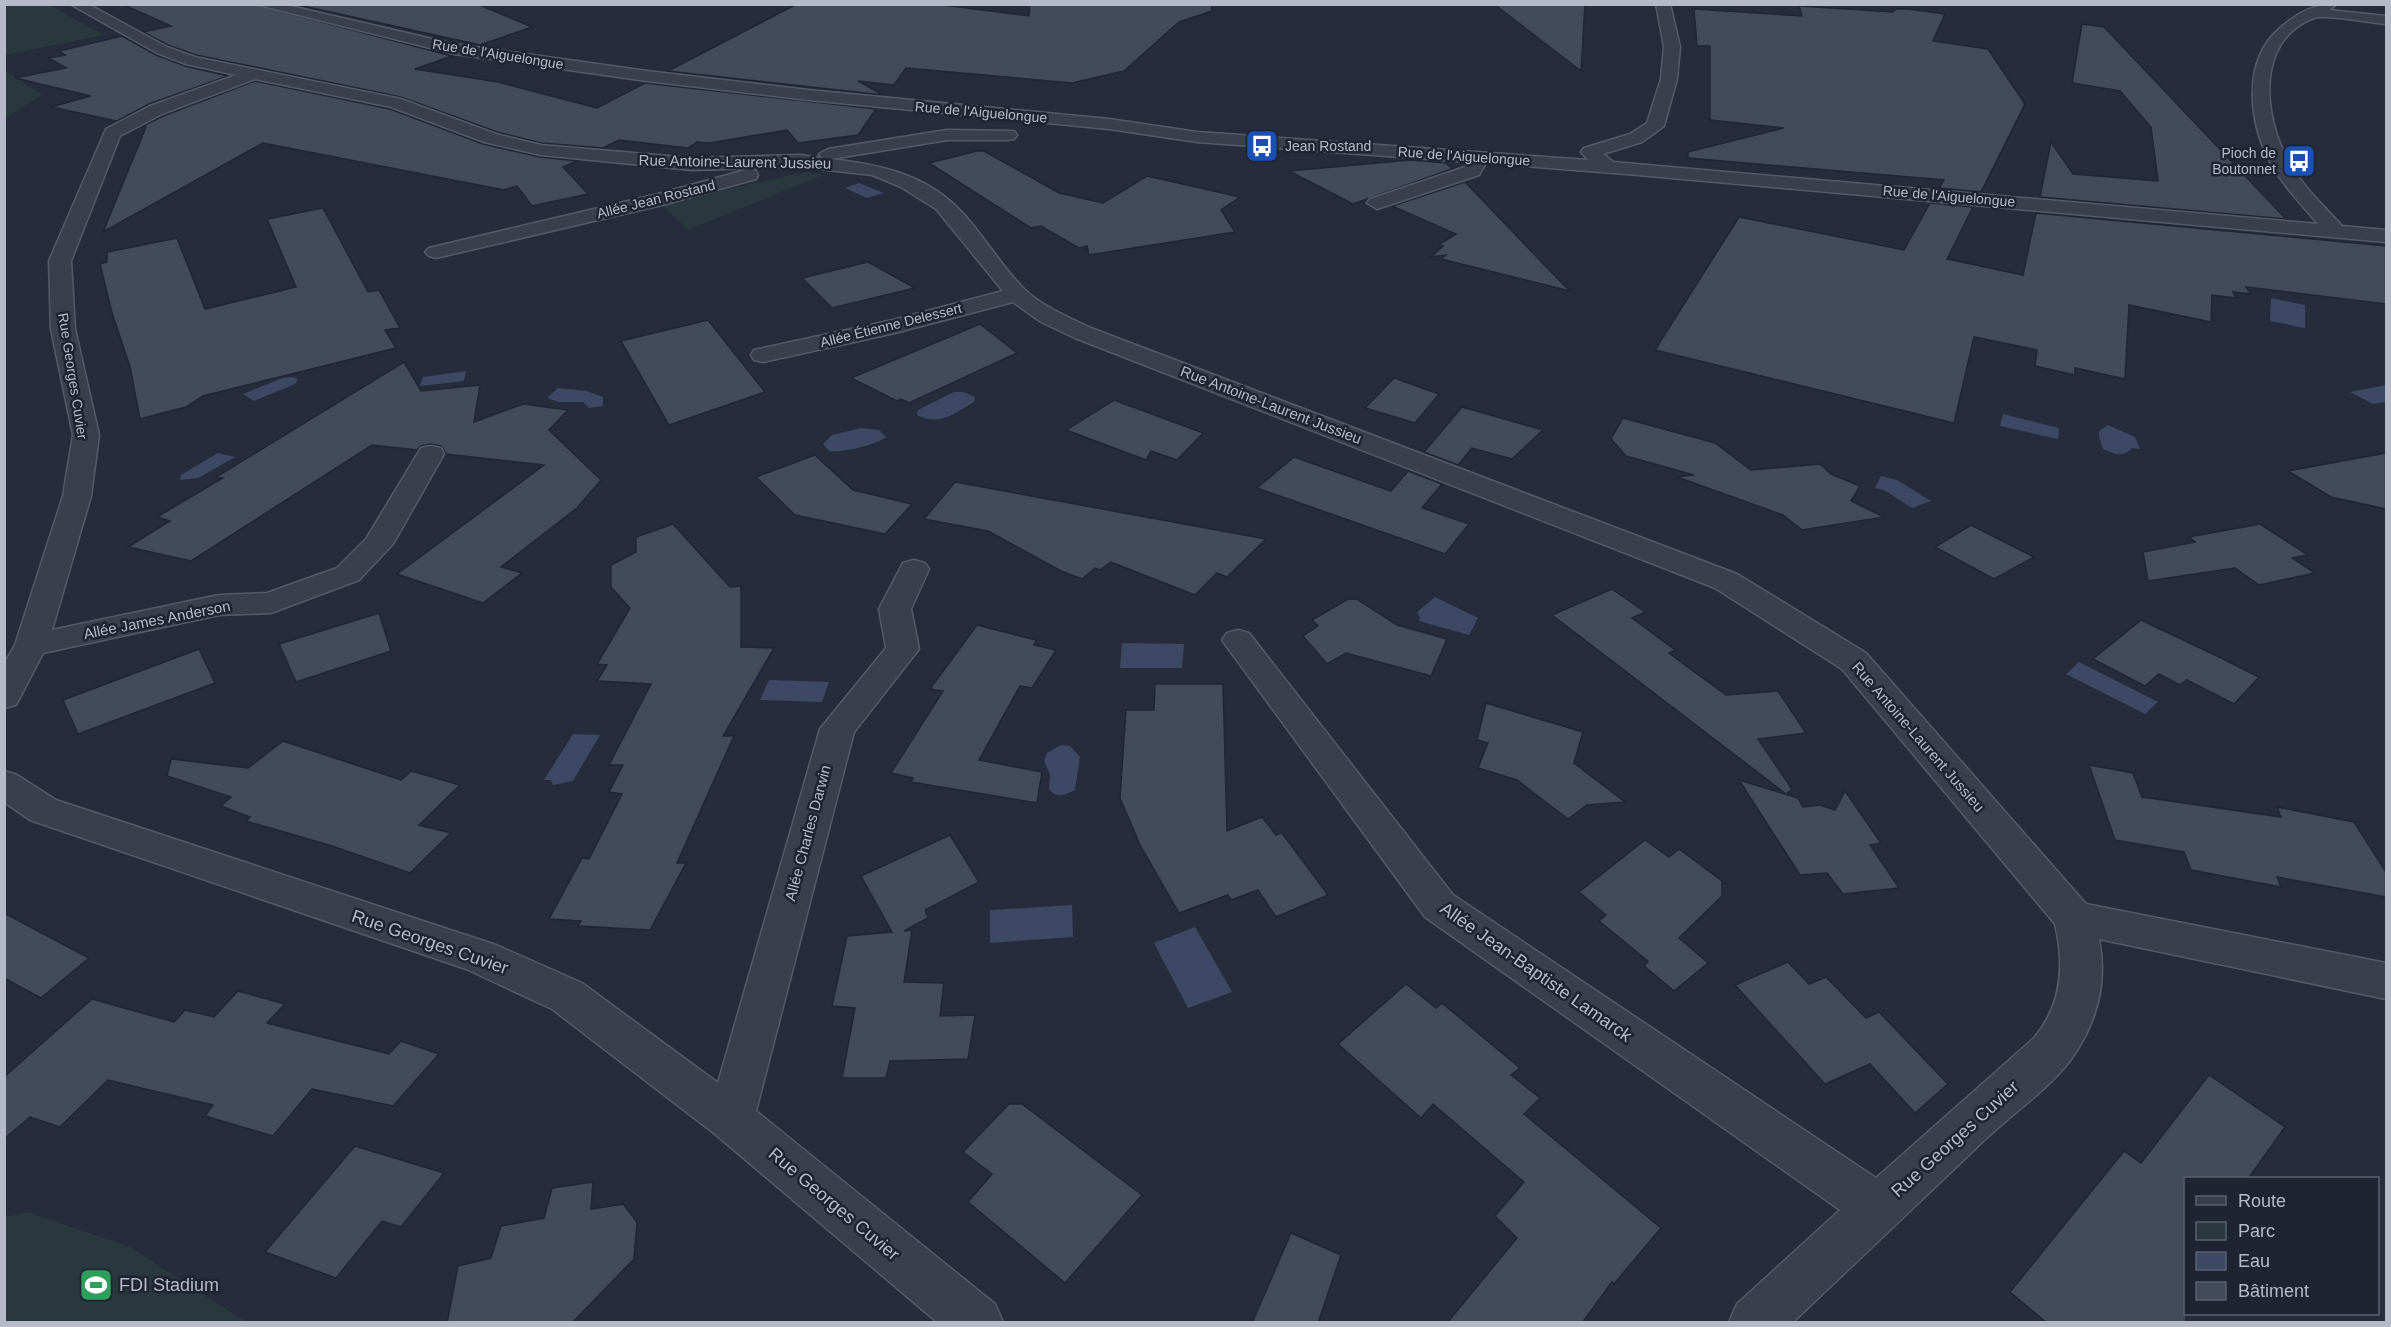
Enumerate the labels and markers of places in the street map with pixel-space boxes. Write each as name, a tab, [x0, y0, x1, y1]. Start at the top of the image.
bus stop icon: Jean Rostand	[1244, 128, 1280, 164]
place label: Jean Rostand	[1285, 138, 1371, 154]
bus stop icon: Pioch de Boutonnet	[2281, 143, 2317, 179]
place label: Pioch de Boutonnet	[2212, 145, 2276, 177]
sports icon: FDI Stadium	[78, 1267, 114, 1303]
place label: FDI Stadium	[119, 1275, 219, 1295]

